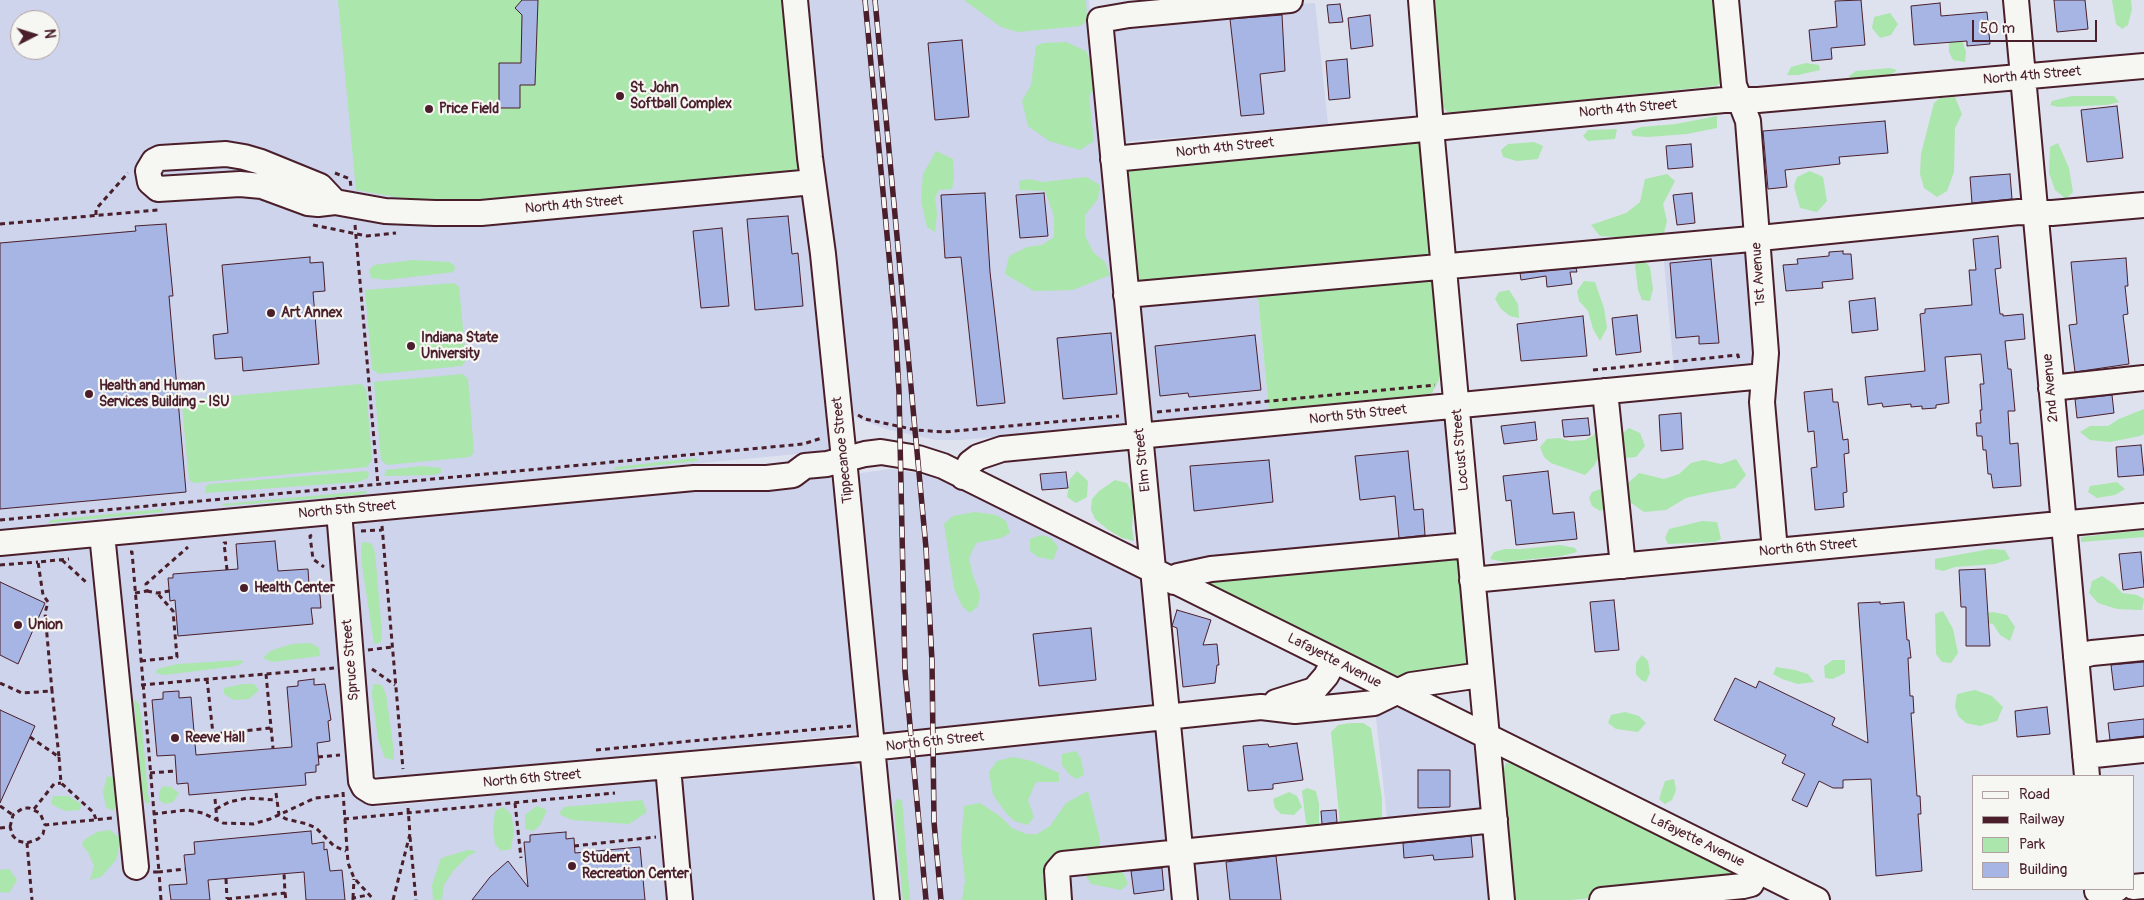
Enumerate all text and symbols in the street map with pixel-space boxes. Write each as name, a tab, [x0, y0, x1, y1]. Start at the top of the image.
north arrow	[10, 10, 60, 60]
scale bar	[1974, 10, 2099, 42]
text: 50 m	[1980, 19, 2015, 38]
text: N	[41, 28, 58, 39]
street label: North 4th Street	[1982, 63, 2082, 89]
place label: St. John Softball Complex	[630, 80, 732, 112]
marker: St. John Softball Complex	[614, 90, 626, 102]
street label: North 4th Street	[1578, 96, 1678, 122]
place label: Price Field	[439, 101, 499, 117]
marker: Price Field	[423, 103, 435, 115]
street label: North 4th Street	[1175, 134, 1275, 162]
street label: North 4th Street	[524, 192, 624, 218]
street label: 1st Avenue	[1748, 242, 1770, 306]
place label: Art Annex	[281, 305, 343, 321]
marker: Art Annex	[265, 307, 277, 319]
place label: Indiana State University	[421, 330, 498, 362]
marker: Indiana State University	[405, 340, 417, 352]
street label: 2nd Avenue	[2040, 353, 2062, 423]
place label: Health and Human Services Building - ISU	[99, 378, 230, 411]
marker: Health and Human Services Building - ISU	[83, 388, 95, 400]
street label: Tippecanoe Street	[829, 396, 857, 504]
street label: North 5th Street	[1308, 402, 1408, 428]
street label: Locust Street	[1449, 408, 1473, 492]
street label: Elm Street	[1131, 427, 1155, 493]
street label: North 5th Street	[297, 497, 397, 523]
street label: North 6th Street	[1758, 535, 1858, 561]
place label: Health Center	[254, 580, 335, 596]
marker: Health Center	[238, 582, 250, 594]
place label: Union	[28, 617, 63, 633]
marker: Union	[12, 619, 24, 631]
street label: Spruce Street	[339, 619, 363, 701]
street label: Lafayette Avenue	[1284, 630, 1384, 692]
street label: North 6th Street	[885, 728, 985, 756]
place label: Reeve Hall	[185, 730, 245, 746]
marker: Reeve Hall	[169, 732, 181, 744]
street label: North 6th Street	[482, 766, 582, 792]
legend	[1972, 775, 2134, 890]
text: Road	[2019, 785, 2050, 804]
text: Railway	[2019, 810, 2064, 829]
street label: Lafayette Avenue	[1647, 811, 1747, 871]
text: Park	[2019, 835, 2045, 854]
place label: Student Recreation Center	[582, 850, 689, 882]
marker: Student Recreation Center	[566, 860, 578, 872]
text: Building	[2019, 860, 2067, 879]

